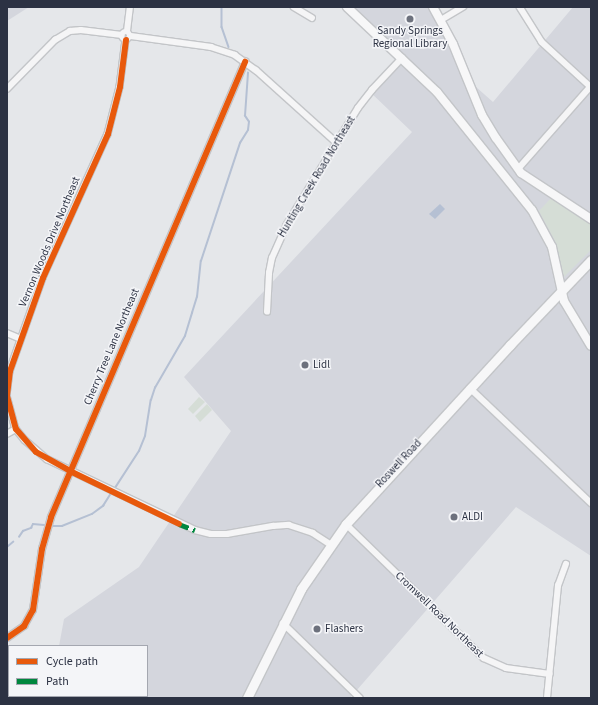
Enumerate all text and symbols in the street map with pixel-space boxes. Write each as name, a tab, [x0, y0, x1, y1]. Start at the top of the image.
marker: Sandy Springs Regional Library	[405, 14, 415, 24]
place label: Sandy Springs Regional Library	[373, 25, 447, 51]
street label: Hunting Creek Road Northeast	[275, 114, 359, 240]
street label: Vernon Woods Drive Northeast	[17, 175, 83, 309]
street label: Cherry Tree Lane Northeast	[81, 287, 143, 407]
place label: Lidl	[313, 358, 330, 372]
marker: Lidl	[300, 360, 310, 370]
street label: Roswell Road	[373, 437, 425, 491]
place label: ALDI	[462, 510, 483, 524]
marker: ALDI	[449, 512, 459, 522]
street label: Cromwell Road Northeast	[392, 569, 486, 661]
place label: Flashers	[325, 622, 363, 636]
marker: Flashers	[312, 624, 322, 634]
legend	[8, 645, 148, 697]
text: Cycle path	[46, 653, 98, 670]
text: Path	[46, 673, 69, 690]

